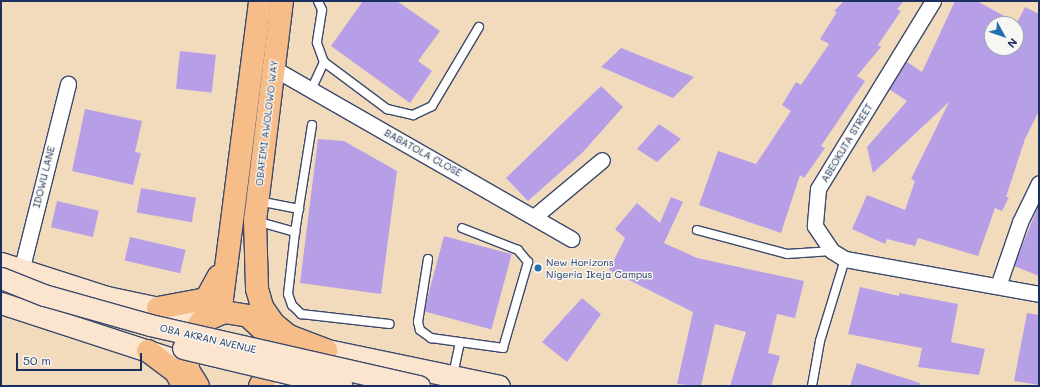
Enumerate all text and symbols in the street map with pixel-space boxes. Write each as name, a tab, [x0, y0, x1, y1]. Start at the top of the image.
north arrow	[984, 16, 1024, 56]
text: N	[1004, 35, 1021, 51]
street label: OBAFEMI AWOLOWO WAY	[253, 59, 281, 187]
street label: ABEOKUTA STREET	[819, 101, 875, 185]
street label: BABATOLA CLOSE	[382, 127, 464, 179]
street label: IDOWU LANE	[31, 145, 57, 209]
place label: New Horizons Nigeria Ikeja Campus	[546, 256, 652, 280]
marker: New Horizons Nigeria Ikeja Campus	[533, 263, 543, 273]
street label: OBA AKRAN AVENUE	[159, 322, 257, 356]
scale bar	[18, 345, 144, 371]
text: 50 m	[23, 352, 51, 368]

